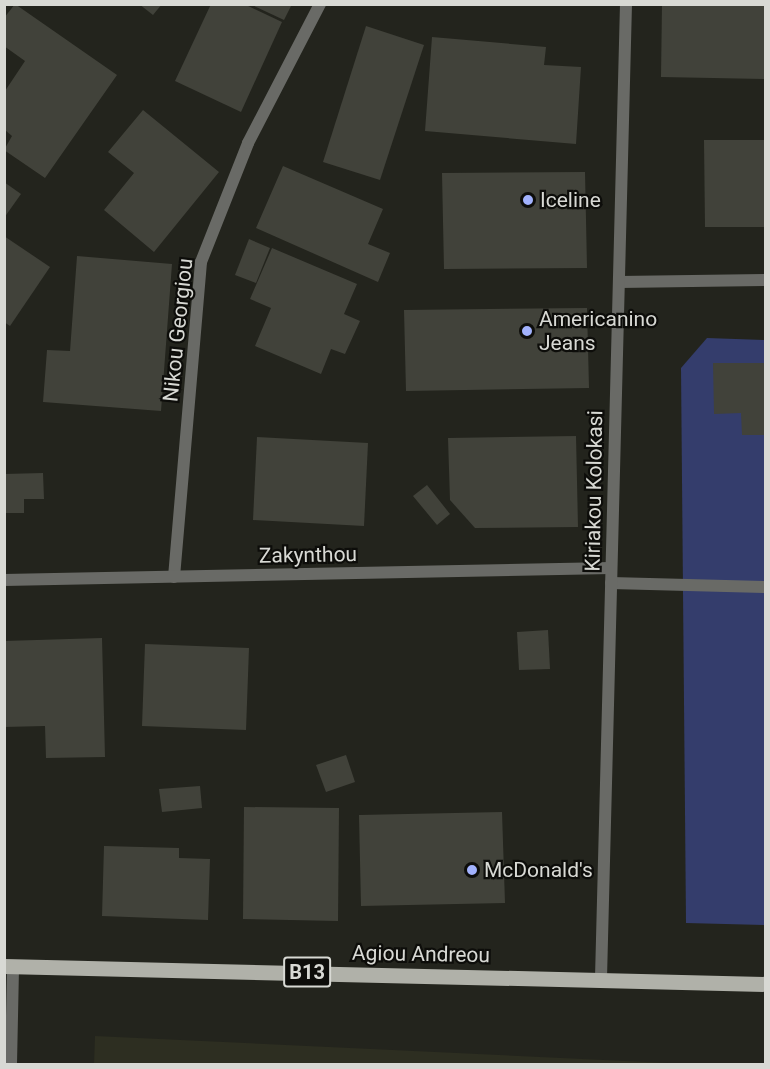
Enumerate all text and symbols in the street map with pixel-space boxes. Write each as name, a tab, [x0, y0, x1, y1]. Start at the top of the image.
place label: Iceline	[540, 187, 601, 213]
marker: Iceline	[521, 193, 535, 207]
street label: Nikou Georgiou	[158, 257, 198, 403]
place label: Americanino Jeans	[539, 306, 657, 356]
marker: Americanino Jeans	[520, 324, 534, 338]
street label: Kiriakou Kolokasi	[580, 410, 608, 572]
street label: Zakynthou	[259, 542, 357, 568]
place label: McDonald's	[484, 857, 593, 883]
marker: McDonald's	[465, 863, 479, 877]
street label: Agiou Andreou	[352, 940, 490, 968]
road number: B13	[283, 955, 331, 989]

